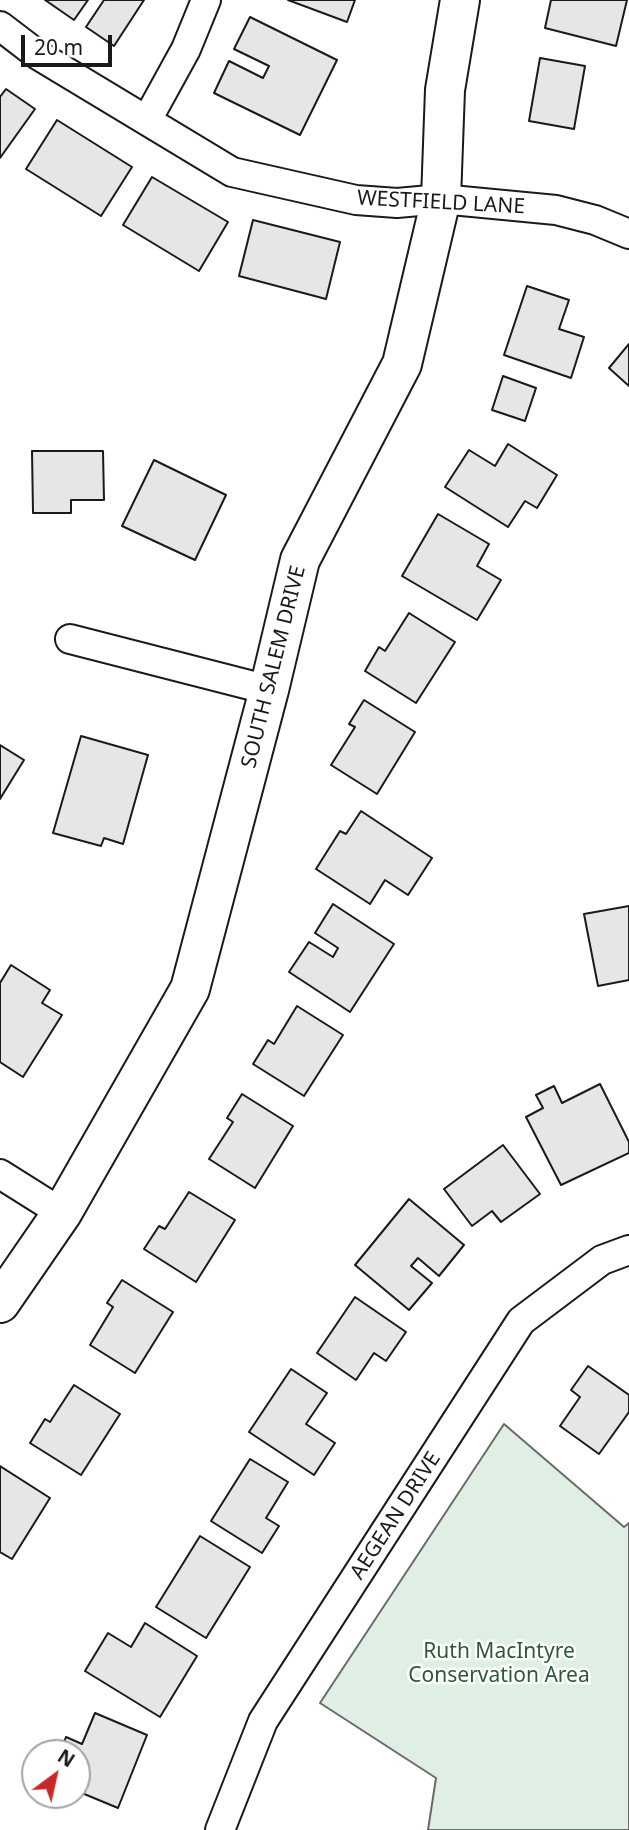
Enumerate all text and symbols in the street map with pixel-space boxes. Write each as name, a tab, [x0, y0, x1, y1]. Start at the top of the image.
scale bar	[24, 21, 116, 65]
text: 20 m	[34, 33, 83, 61]
street label: WESTFIELD LANE	[356, 186, 526, 220]
street label: SOUTH SALEM DRIVE	[237, 563, 311, 771]
street label: AEGEAN DRIVE	[345, 1448, 447, 1584]
park label: Ruth MacIntyre Conservation Area	[408, 1639, 590, 1689]
north arrow	[21, 1739, 91, 1809]
text: N	[53, 1743, 80, 1773]

